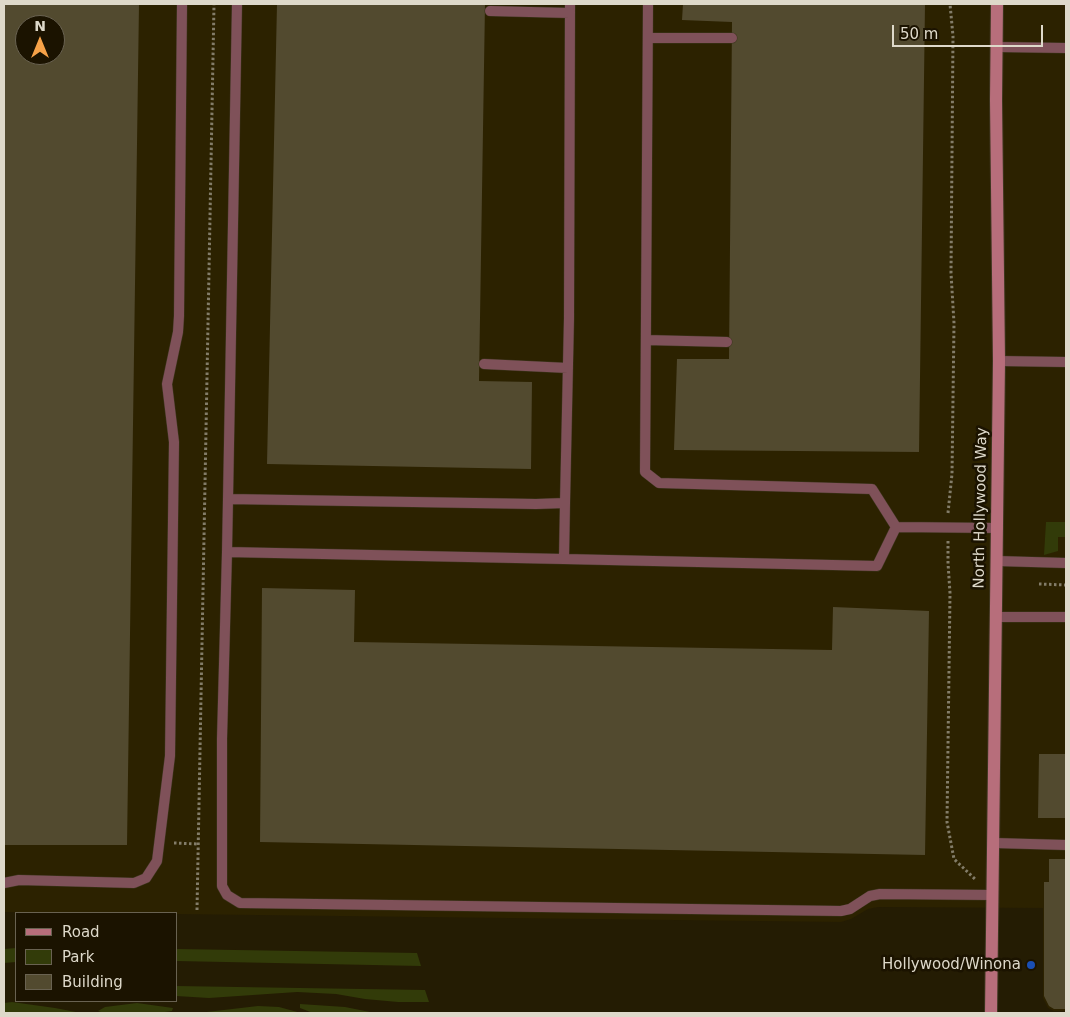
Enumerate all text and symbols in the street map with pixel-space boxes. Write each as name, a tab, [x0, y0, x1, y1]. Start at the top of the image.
north arrow	[15, 15, 65, 65]
scale bar	[895, 15, 1046, 47]
text: N	[34, 18, 46, 34]
text: 50 m	[900, 25, 938, 43]
street label: North Hollywood Way	[971, 427, 991, 589]
legend	[15, 912, 178, 1002]
text: Road	[62, 923, 100, 941]
text: Park	[62, 948, 94, 966]
place label: Hollywood/Winona	[882, 956, 1021, 974]
marker: Hollywood/Winona	[1025, 959, 1037, 971]
text: Building	[62, 973, 123, 991]

